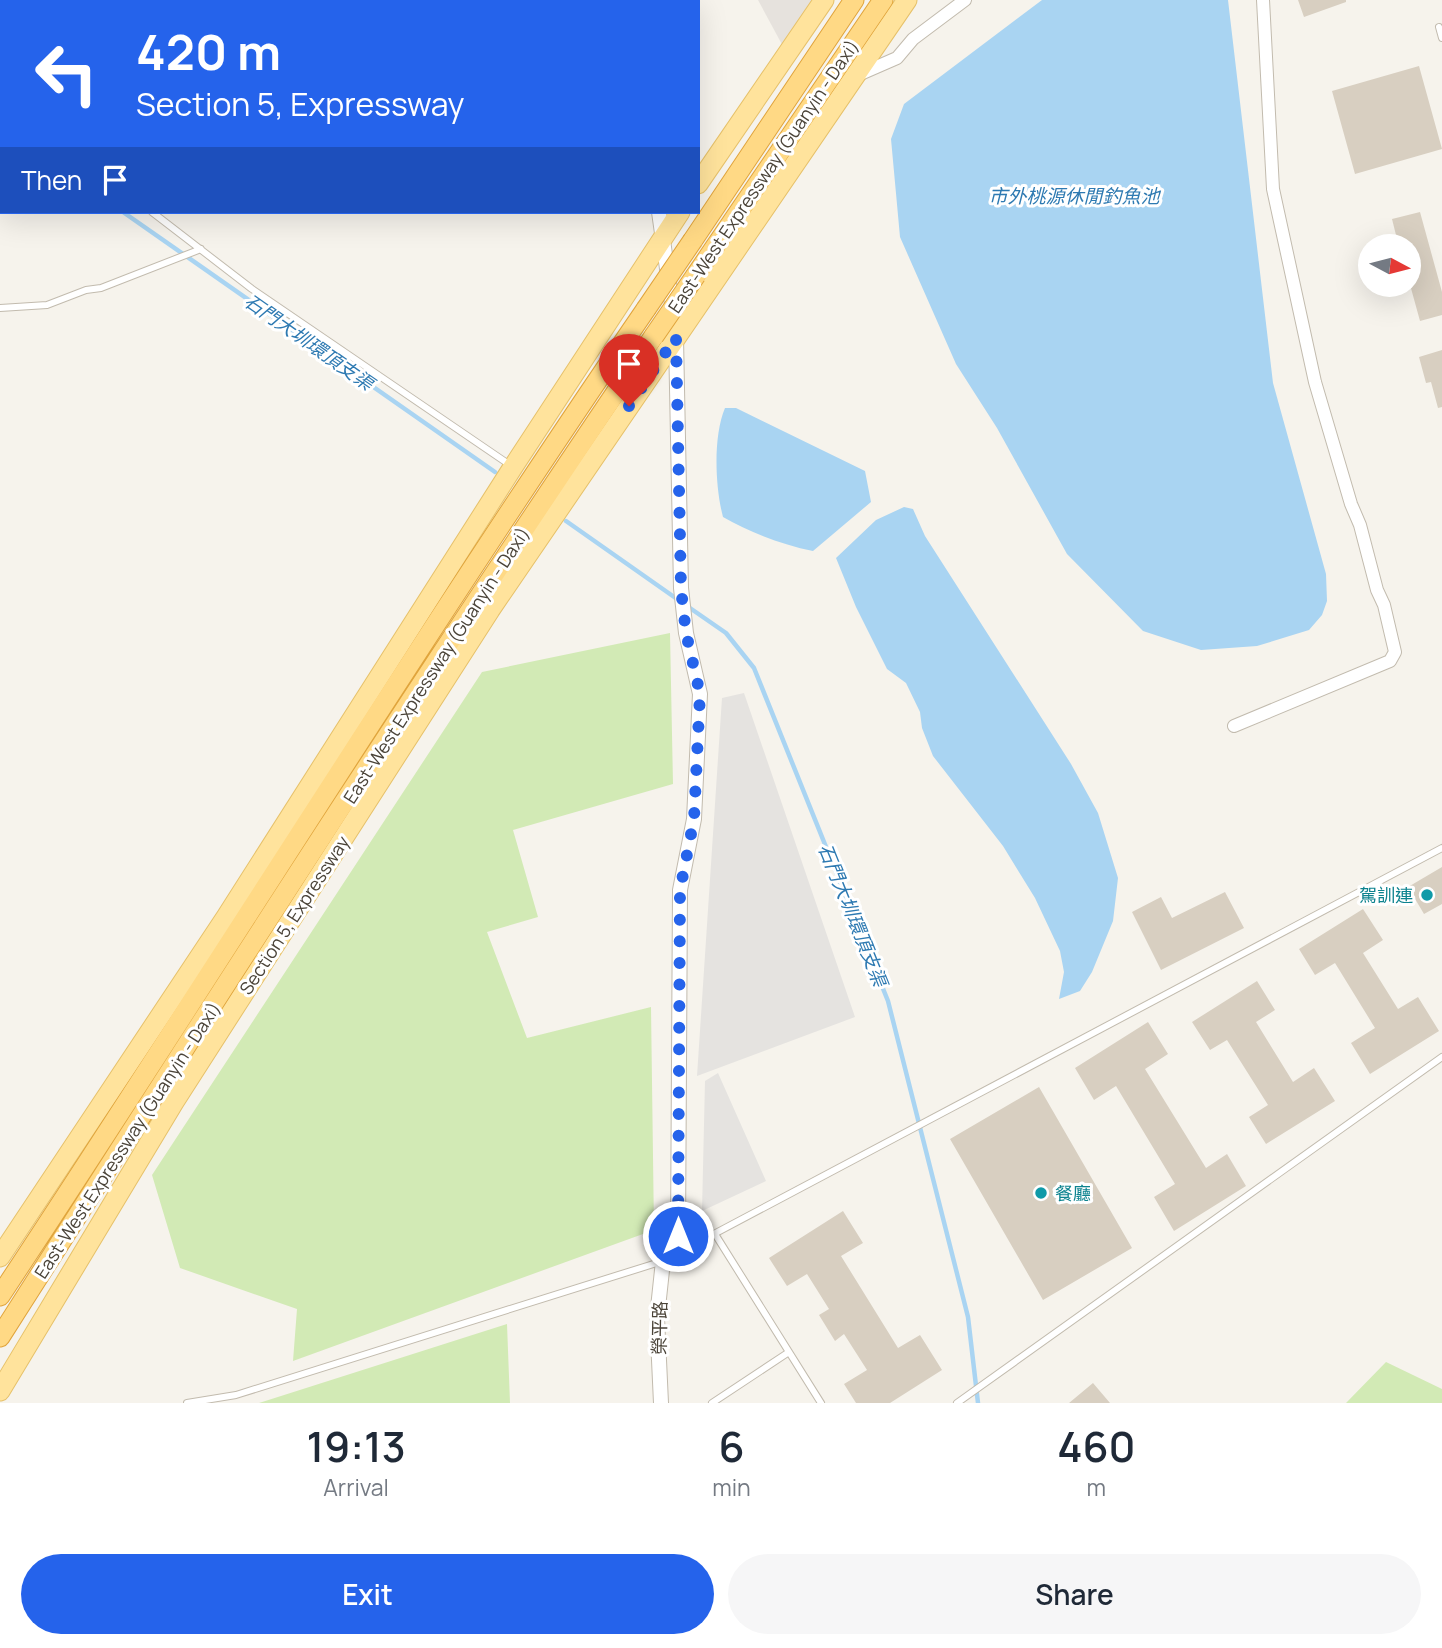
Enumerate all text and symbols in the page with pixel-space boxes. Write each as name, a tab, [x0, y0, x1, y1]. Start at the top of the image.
text: 420 m	[136, 18, 281, 85]
icon: left	[21, 28, 112, 119]
street label: East-West Expressway (Guanyin - Daxi)	[662, 35, 864, 317]
text: Section 5, Expressway	[136, 82, 464, 126]
icon: arrive	[96, 161, 134, 199]
text: Then	[21, 162, 82, 198]
water label: 市外桃源休閒釣魚池	[988, 183, 1161, 209]
north arrow	[1358, 234, 1421, 298]
map controls	[1358, 234, 1421, 297]
water label: 石門大圳環頂支渠	[239, 288, 381, 398]
pin	[599, 334, 659, 406]
icon: arrive	[610, 345, 648, 383]
street label: East-West Expressway (Guanyin - Daxi)	[337, 522, 535, 808]
street label: Section 5, Expressway	[234, 831, 355, 999]
water label: 石門大圳環頂支渠	[812, 840, 895, 993]
place label: 駕訓連	[1359, 883, 1413, 907]
marker: 駕訓連	[1419, 887, 1435, 903]
street label: East-West Expressway (Guanyin - Daxi)	[28, 997, 226, 1283]
place label: 餐廳	[1055, 1181, 1091, 1205]
marker: 餐廳	[1033, 1185, 1049, 1201]
position arrow	[641, 1199, 715, 1273]
street label: 榮平路	[647, 1301, 671, 1355]
text: 19:13	[306, 1417, 406, 1475]
text: 6	[718, 1417, 745, 1475]
text: 460	[1057, 1417, 1136, 1475]
text: Arrival	[323, 1471, 389, 1503]
text: min	[712, 1471, 751, 1503]
text: m	[1087, 1471, 1106, 1503]
button: Exit	[21, 1554, 714, 1634]
button: Share	[728, 1554, 1421, 1634]

